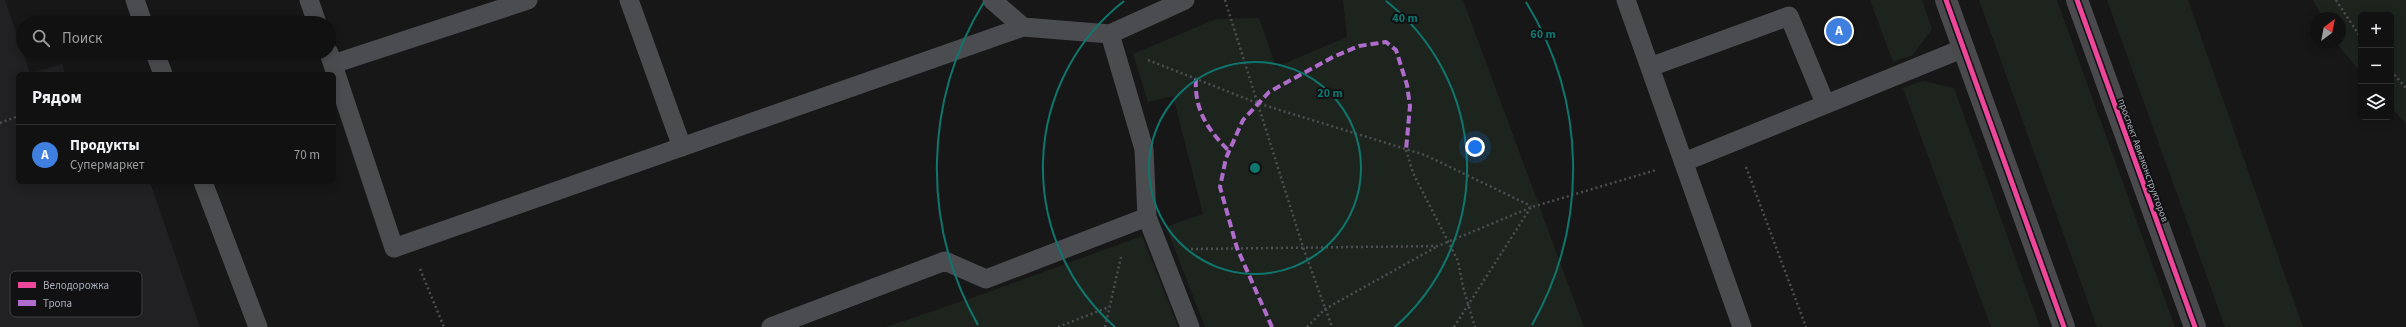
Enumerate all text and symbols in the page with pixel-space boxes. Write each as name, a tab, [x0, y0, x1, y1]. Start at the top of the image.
text: 40 m	[1392, 10, 1418, 27]
north arrow	[2310, 12, 2346, 48]
map controls	[2358, 12, 2394, 120]
button: +	[2358, 12, 2394, 48]
search box	[16, 16, 336, 60]
pin: A	[1826, 16, 1852, 46]
text: 60 m	[1530, 26, 1556, 43]
icon: search	[30, 27, 52, 49]
text: Поиск	[62, 28, 103, 49]
button: −	[2358, 48, 2394, 84]
button: layers	[2358, 84, 2394, 120]
text: 20 m	[1317, 85, 1343, 102]
text: Рядом	[32, 86, 82, 110]
street label: проспект Авиаконструкторов	[2114, 97, 2172, 224]
text: Продукты	[70, 135, 140, 156]
your location	[1465, 137, 1485, 157]
text: A	[41, 146, 49, 164]
text: 70 m	[294, 146, 320, 164]
text: Супермаркет	[70, 156, 145, 174]
centre of rings	[1248, 161, 1262, 175]
legend	[10, 271, 142, 317]
text: Велодорожка	[43, 278, 109, 293]
text: Тропа	[43, 296, 72, 311]

